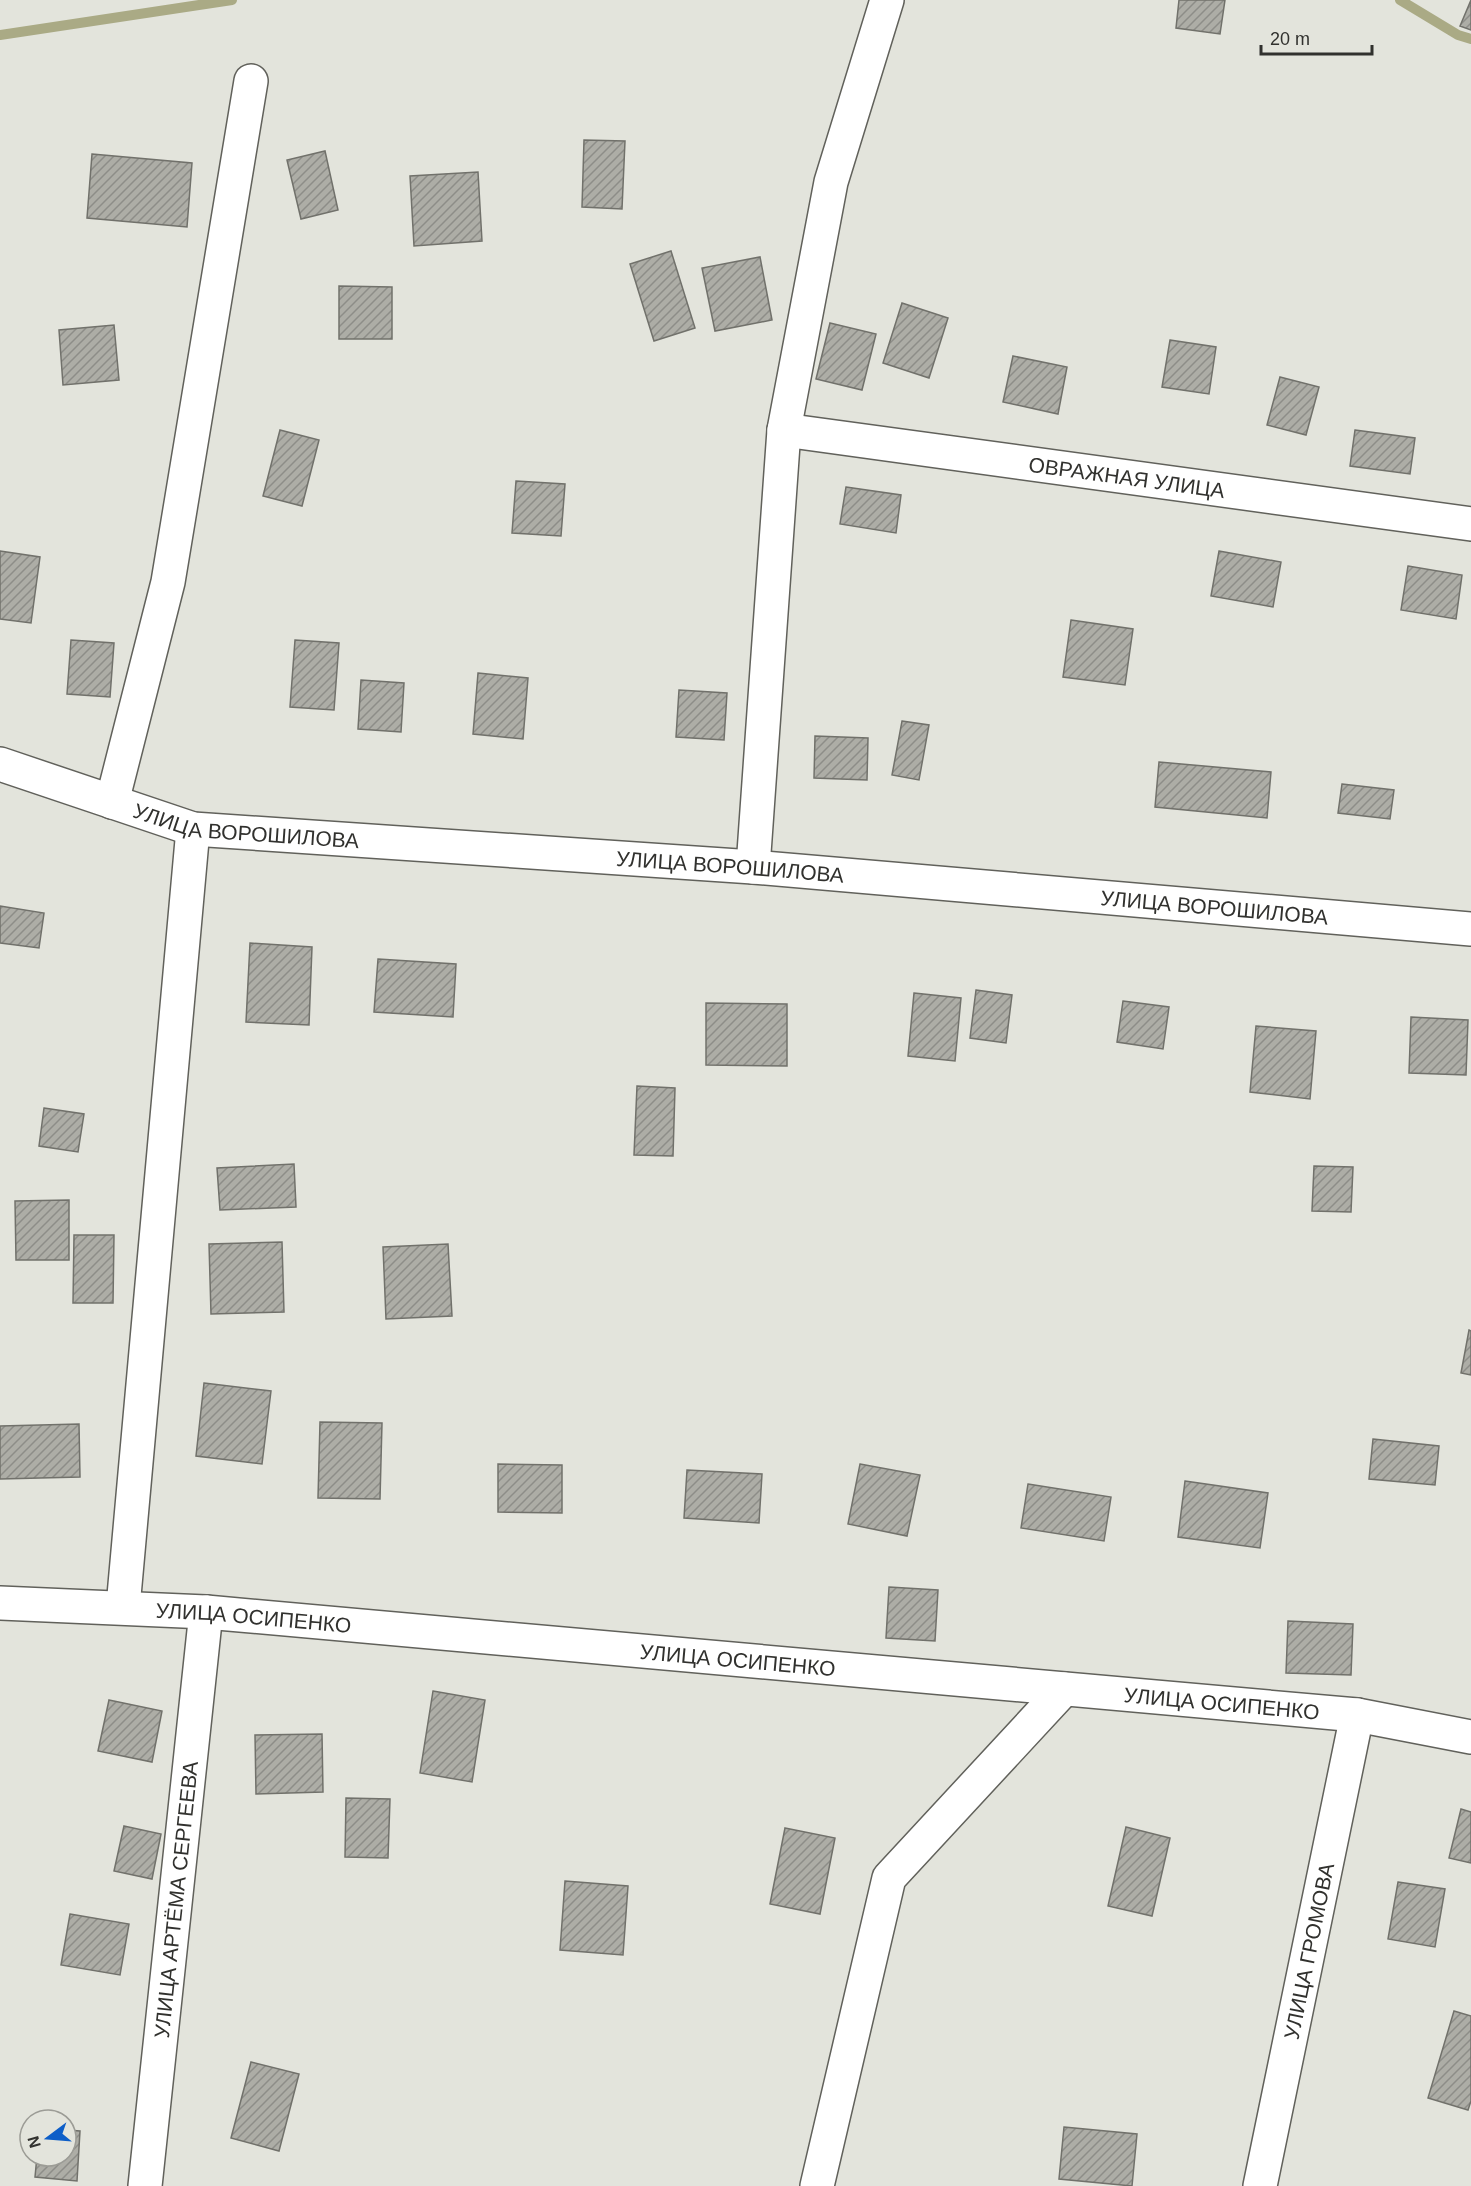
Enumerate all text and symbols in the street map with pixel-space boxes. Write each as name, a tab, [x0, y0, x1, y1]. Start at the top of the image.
scale bar	[1261, 18, 1372, 56]
text: 20 m	[1270, 29, 1310, 49]
street label: ОВРАЖНАЯ УЛИЦА	[1027, 452, 1226, 502]
street label: УЛИЦА ВОРОШИЛОВА	[131, 798, 360, 852]
street label: УЛИЦА ВОРОШИЛОВА	[615, 846, 845, 886]
street label: УЛИЦА ВОРОШИЛОВА	[1100, 886, 1329, 928]
street label: УЛИЦА ОСИПЕНКО	[155, 1598, 352, 1636]
street label: УЛИЦА ОСИПЕНКО	[639, 1639, 836, 1680]
street label: УЛИЦА ОСИПЕНКО	[1123, 1683, 1320, 1723]
street label: УЛИЦА АРТЁМА СЕРГЕЕВА	[149, 1760, 202, 2039]
street label: УЛИЦА ГРОМОВА	[1279, 1861, 1338, 2041]
north arrow	[18, 2108, 78, 2168]
text: N	[24, 2134, 44, 2150]

